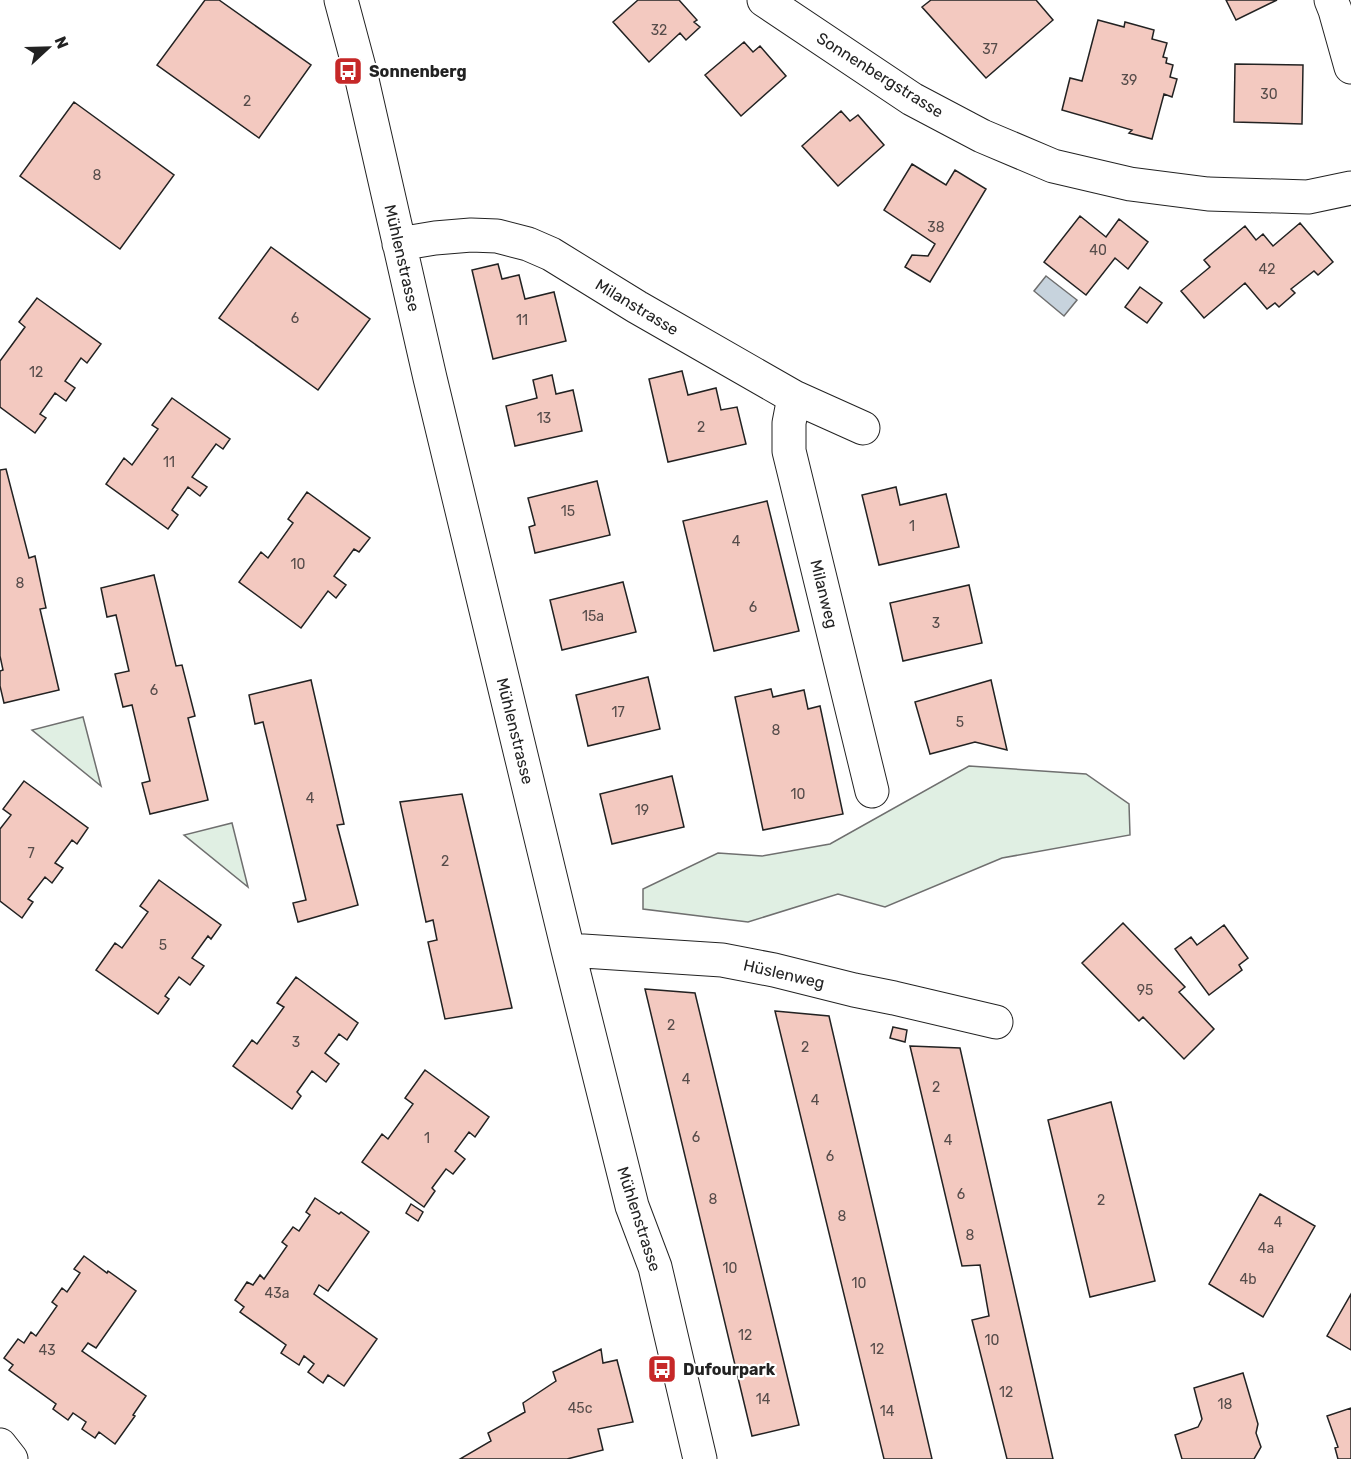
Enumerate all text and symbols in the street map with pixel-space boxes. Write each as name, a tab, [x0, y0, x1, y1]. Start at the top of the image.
north arrow	[18, 18, 78, 78]
house number: 32	[651, 22, 667, 39]
street label: Sonnenbergstrasse	[813, 28, 947, 122]
text: N	[50, 34, 72, 51]
house number: 37	[982, 41, 998, 58]
bus stop icon: Sonnenberg	[332, 55, 364, 87]
place label: Sonnenberg	[369, 62, 467, 81]
house number: 39	[1121, 72, 1137, 89]
house number: 30	[1260, 86, 1278, 103]
house number: 2	[243, 93, 251, 110]
house number: 8	[93, 167, 102, 184]
street label: Mühlenstrasse	[380, 203, 424, 313]
house number: 38	[927, 219, 945, 236]
house number: 40	[1089, 242, 1107, 259]
house number: 42	[1259, 261, 1275, 278]
street label: Milanstrasse	[592, 275, 682, 339]
house number: 6	[291, 310, 299, 327]
house number: 11	[516, 312, 528, 329]
house number: 12	[29, 364, 43, 381]
house number: 13	[537, 410, 551, 427]
house number: 2	[697, 419, 705, 436]
house number: 11	[163, 454, 175, 471]
house number: 15	[561, 503, 575, 520]
house number: 1	[909, 518, 915, 535]
house number: 4	[732, 533, 741, 550]
house number: 10	[291, 556, 306, 573]
street label: Milanweg	[806, 558, 842, 630]
house number: 8	[16, 575, 25, 592]
house number: 6	[749, 599, 757, 616]
house number: 15a	[582, 608, 604, 625]
house number: 3	[932, 615, 940, 632]
street label: Mühlenstrasse	[493, 676, 537, 786]
house number: 6	[150, 682, 158, 699]
house number: 17	[611, 704, 625, 721]
house number: 5	[956, 714, 964, 731]
house number: 8	[772, 722, 781, 739]
house number: 10	[791, 786, 806, 803]
house number: 4	[306, 790, 315, 807]
house number: 19	[635, 802, 649, 819]
house number: 7	[27, 845, 35, 862]
house number: 2	[441, 853, 449, 870]
house number: 5	[159, 937, 167, 954]
street label: Hüslenweg	[742, 955, 826, 993]
house number: 95	[1137, 982, 1153, 999]
house number: 2	[667, 1017, 675, 1034]
house number: 3	[292, 1034, 300, 1051]
house number: 2	[801, 1039, 809, 1056]
house number: 4	[682, 1071, 691, 1088]
house number: 2	[932, 1079, 940, 1096]
house number: 4	[811, 1092, 820, 1109]
house number: 6	[692, 1129, 700, 1146]
house number: 1	[424, 1130, 430, 1147]
house number: 4	[944, 1132, 953, 1149]
house number: 6	[826, 1148, 834, 1165]
street label: Mühlenstrasse	[613, 1164, 665, 1274]
house number: 6	[957, 1186, 965, 1203]
house number: 8	[709, 1191, 718, 1208]
house number: 2	[1097, 1192, 1105, 1209]
house number: 8	[838, 1208, 847, 1225]
house number: 4	[1274, 1214, 1283, 1231]
house number: 8	[966, 1227, 975, 1244]
house number: 4a	[1258, 1240, 1274, 1257]
house number: 10	[723, 1260, 738, 1277]
house number: 4b	[1239, 1271, 1257, 1288]
house number: 10	[852, 1275, 867, 1292]
house number: 43a	[265, 1285, 289, 1302]
house number: 12	[738, 1327, 752, 1344]
house number: 10	[985, 1332, 1000, 1349]
house number: 12	[870, 1341, 884, 1358]
house number: 43	[38, 1342, 56, 1359]
bus stop icon: Dufourpark	[646, 1353, 678, 1385]
place label: Dufourpark	[683, 1360, 776, 1379]
house number: 12	[999, 1384, 1013, 1401]
house number: 14	[756, 1391, 771, 1408]
house number: 18	[1218, 1396, 1233, 1413]
house number: 45c	[568, 1400, 593, 1417]
house number: 14	[880, 1403, 895, 1420]

